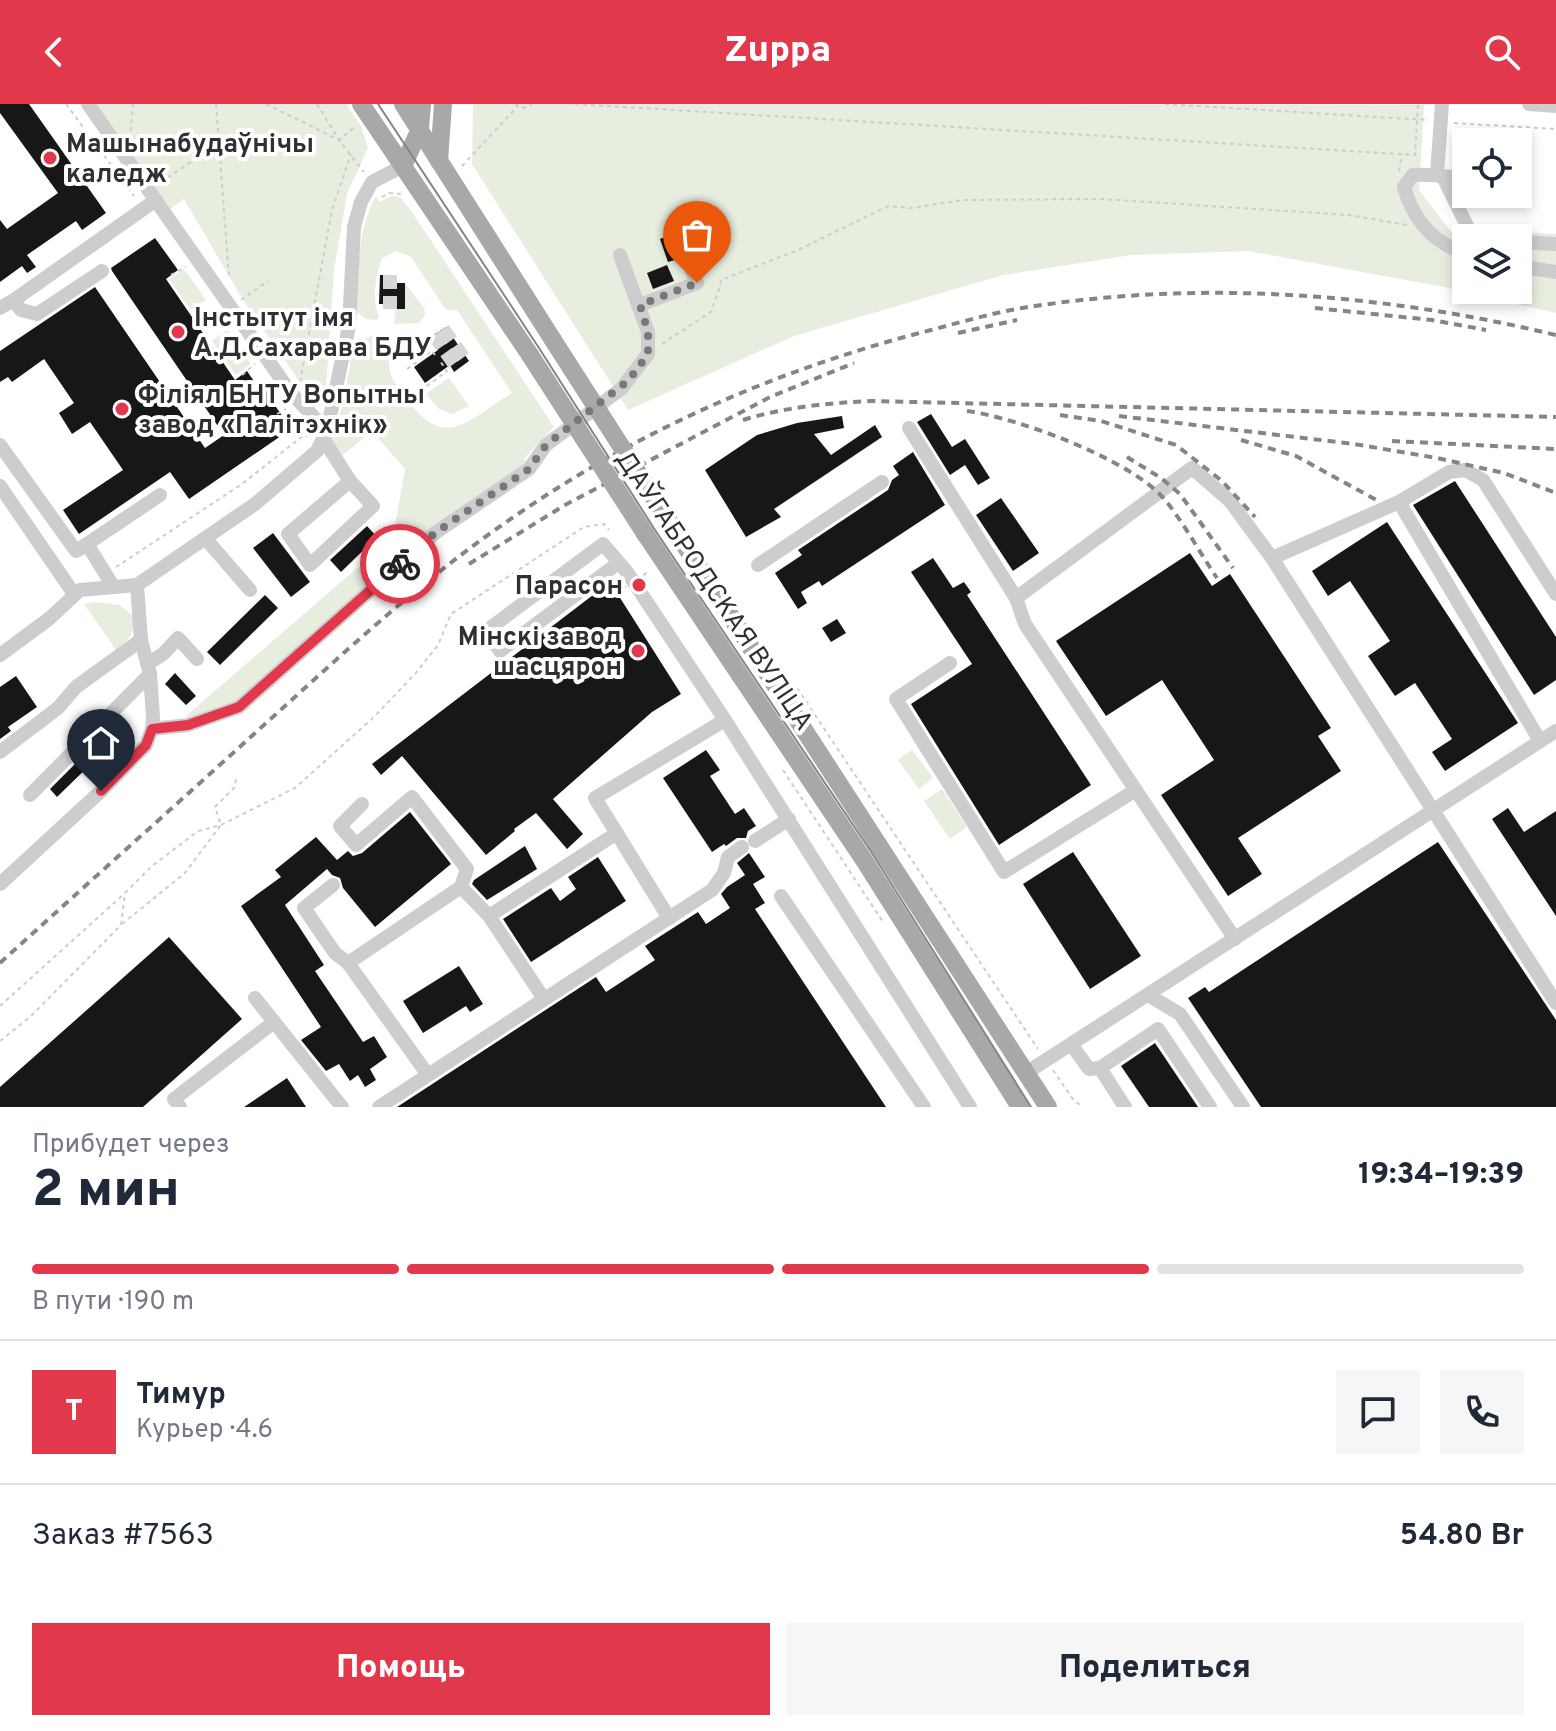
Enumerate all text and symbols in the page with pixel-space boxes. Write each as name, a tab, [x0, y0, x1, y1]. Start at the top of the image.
text: Zuppa	[725, 29, 831, 75]
icon: back	[32, 30, 76, 74]
icon: search	[1480, 30, 1524, 74]
map controls	[1452, 128, 1532, 304]
button: locate	[1452, 128, 1532, 208]
place label: Машынабудаўнічы каледж	[66, 129, 314, 192]
marker: Машынабудаўнічы каледж	[41, 149, 59, 167]
pin	[663, 201, 731, 283]
icon: bag	[675, 213, 719, 257]
button: layers	[1452, 224, 1532, 304]
place label: Інстытут імя А.Д.Сахарава БДУ	[194, 303, 432, 366]
marker: Інстытут імя А.Д.Сахарава БДУ	[169, 323, 187, 341]
place label: Філіял БНТУ Вопытны завод «Палітэхнік»	[138, 380, 425, 443]
marker: Філіял БНТУ Вопытны завод «Палітэхнік»	[113, 400, 131, 418]
street label: ДАЎГАБРОДСКАЯ ВУЛІЦА	[607, 444, 821, 738]
courier	[360, 524, 440, 604]
icon: bike	[378, 542, 422, 586]
place label: Парасон	[515, 571, 623, 604]
marker: Парасон	[630, 576, 648, 594]
place label: Мінскі завод шасцярон	[458, 622, 622, 685]
marker: Мінскі завод шасцярон	[629, 642, 647, 660]
pin	[67, 709, 135, 791]
icon: home	[79, 721, 123, 765]
text: Прибудет через	[32, 1129, 230, 1162]
text: 19:34–19:39	[1358, 1157, 1524, 1194]
text: 2 мин	[32, 1159, 180, 1225]
text: В пути · 190 m	[32, 1286, 194, 1319]
button: chat	[1336, 1370, 1420, 1454]
button: phone	[1440, 1370, 1524, 1454]
text: Тимур	[136, 1377, 226, 1414]
text: Т	[65, 1394, 83, 1431]
text: Курьер · 4.6	[136, 1414, 273, 1447]
text: Заказ #7563	[32, 1518, 214, 1555]
text: 54.80 Br	[1400, 1518, 1524, 1555]
button: Помощь	[32, 1623, 770, 1715]
button: Поделиться	[786, 1623, 1524, 1715]

